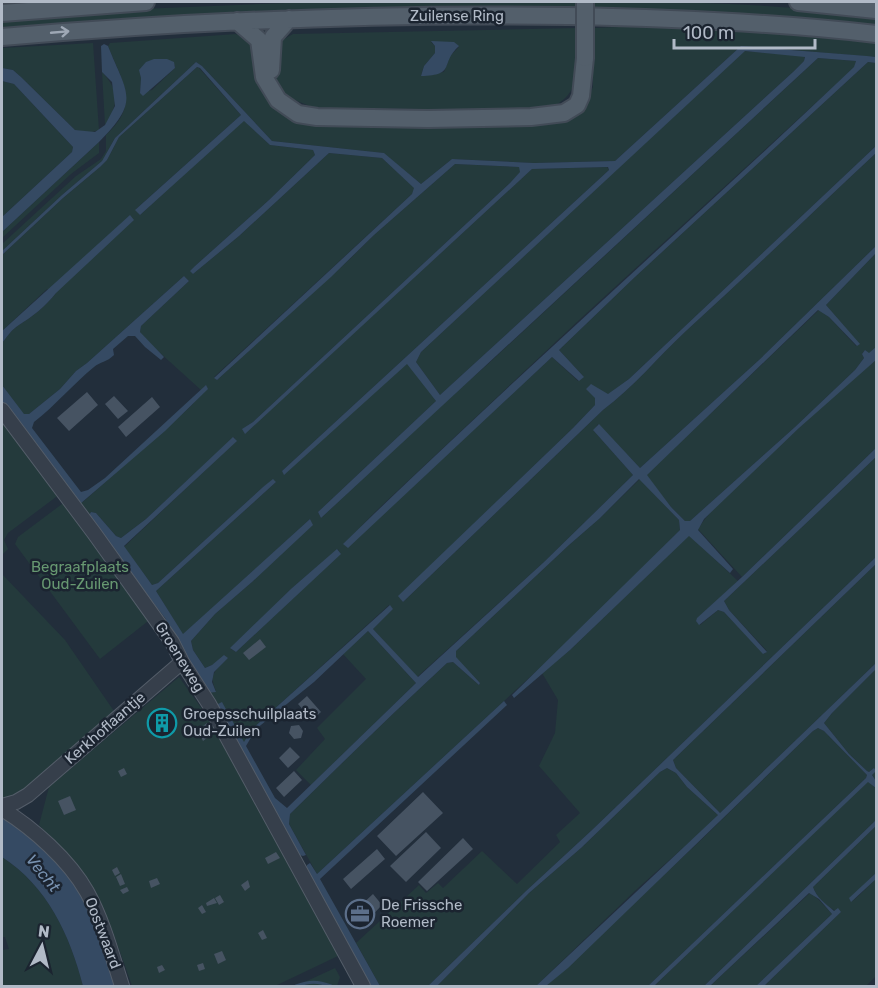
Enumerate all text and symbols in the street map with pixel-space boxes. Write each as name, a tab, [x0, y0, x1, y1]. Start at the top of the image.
street label: Zuilense Ring	[410, 7, 504, 25]
scale bar	[674, 12, 815, 50]
text: 100 m	[683, 22, 734, 44]
one-way arrow	[49, 26, 69, 37]
park label: Begraafplaats Oud-Zuilen	[31, 558, 129, 593]
street label: Groeneweg	[151, 619, 209, 695]
street label: Kerkhoflaantje	[61, 688, 149, 768]
place label: Groepsschuilplaats Oud-Zuilen	[183, 705, 317, 740]
building icon: Groepsschuilplaats Oud-Zuilen	[146, 707, 178, 739]
water label: Vecht	[22, 850, 65, 896]
street label: Oostwaard	[81, 895, 125, 971]
place label: De Frissche Roemer	[381, 896, 462, 931]
office icon: De Frissche Roemer	[344, 898, 376, 930]
north arrow	[12, 916, 72, 976]
text: N	[37, 921, 51, 942]

